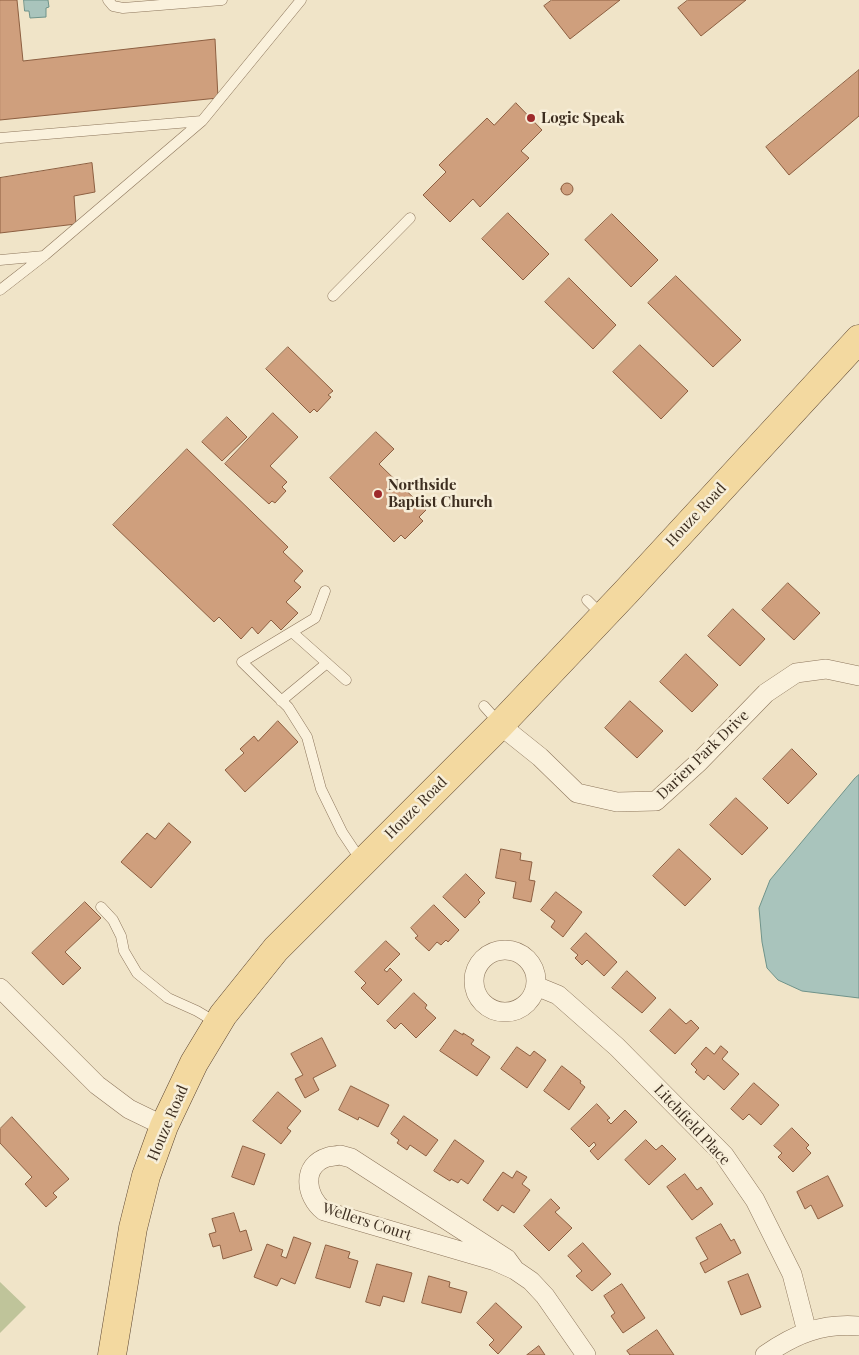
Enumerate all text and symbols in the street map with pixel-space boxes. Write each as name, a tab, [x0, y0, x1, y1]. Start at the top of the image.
place label: Logic Speak	[541, 109, 624, 127]
marker: Logic Speak	[525, 112, 537, 124]
place label: Northside Baptist Church	[388, 476, 493, 511]
street label: Houze Road	[662, 479, 730, 551]
marker: Northside Baptist Church	[372, 488, 384, 500]
street label: Darien Park Drive	[653, 707, 753, 803]
street label: Houze Road	[381, 773, 451, 843]
street label: Litchfield Place	[650, 1081, 734, 1169]
street label: Houze Road	[144, 1082, 192, 1164]
street label: Wellers Court	[320, 1199, 414, 1245]

